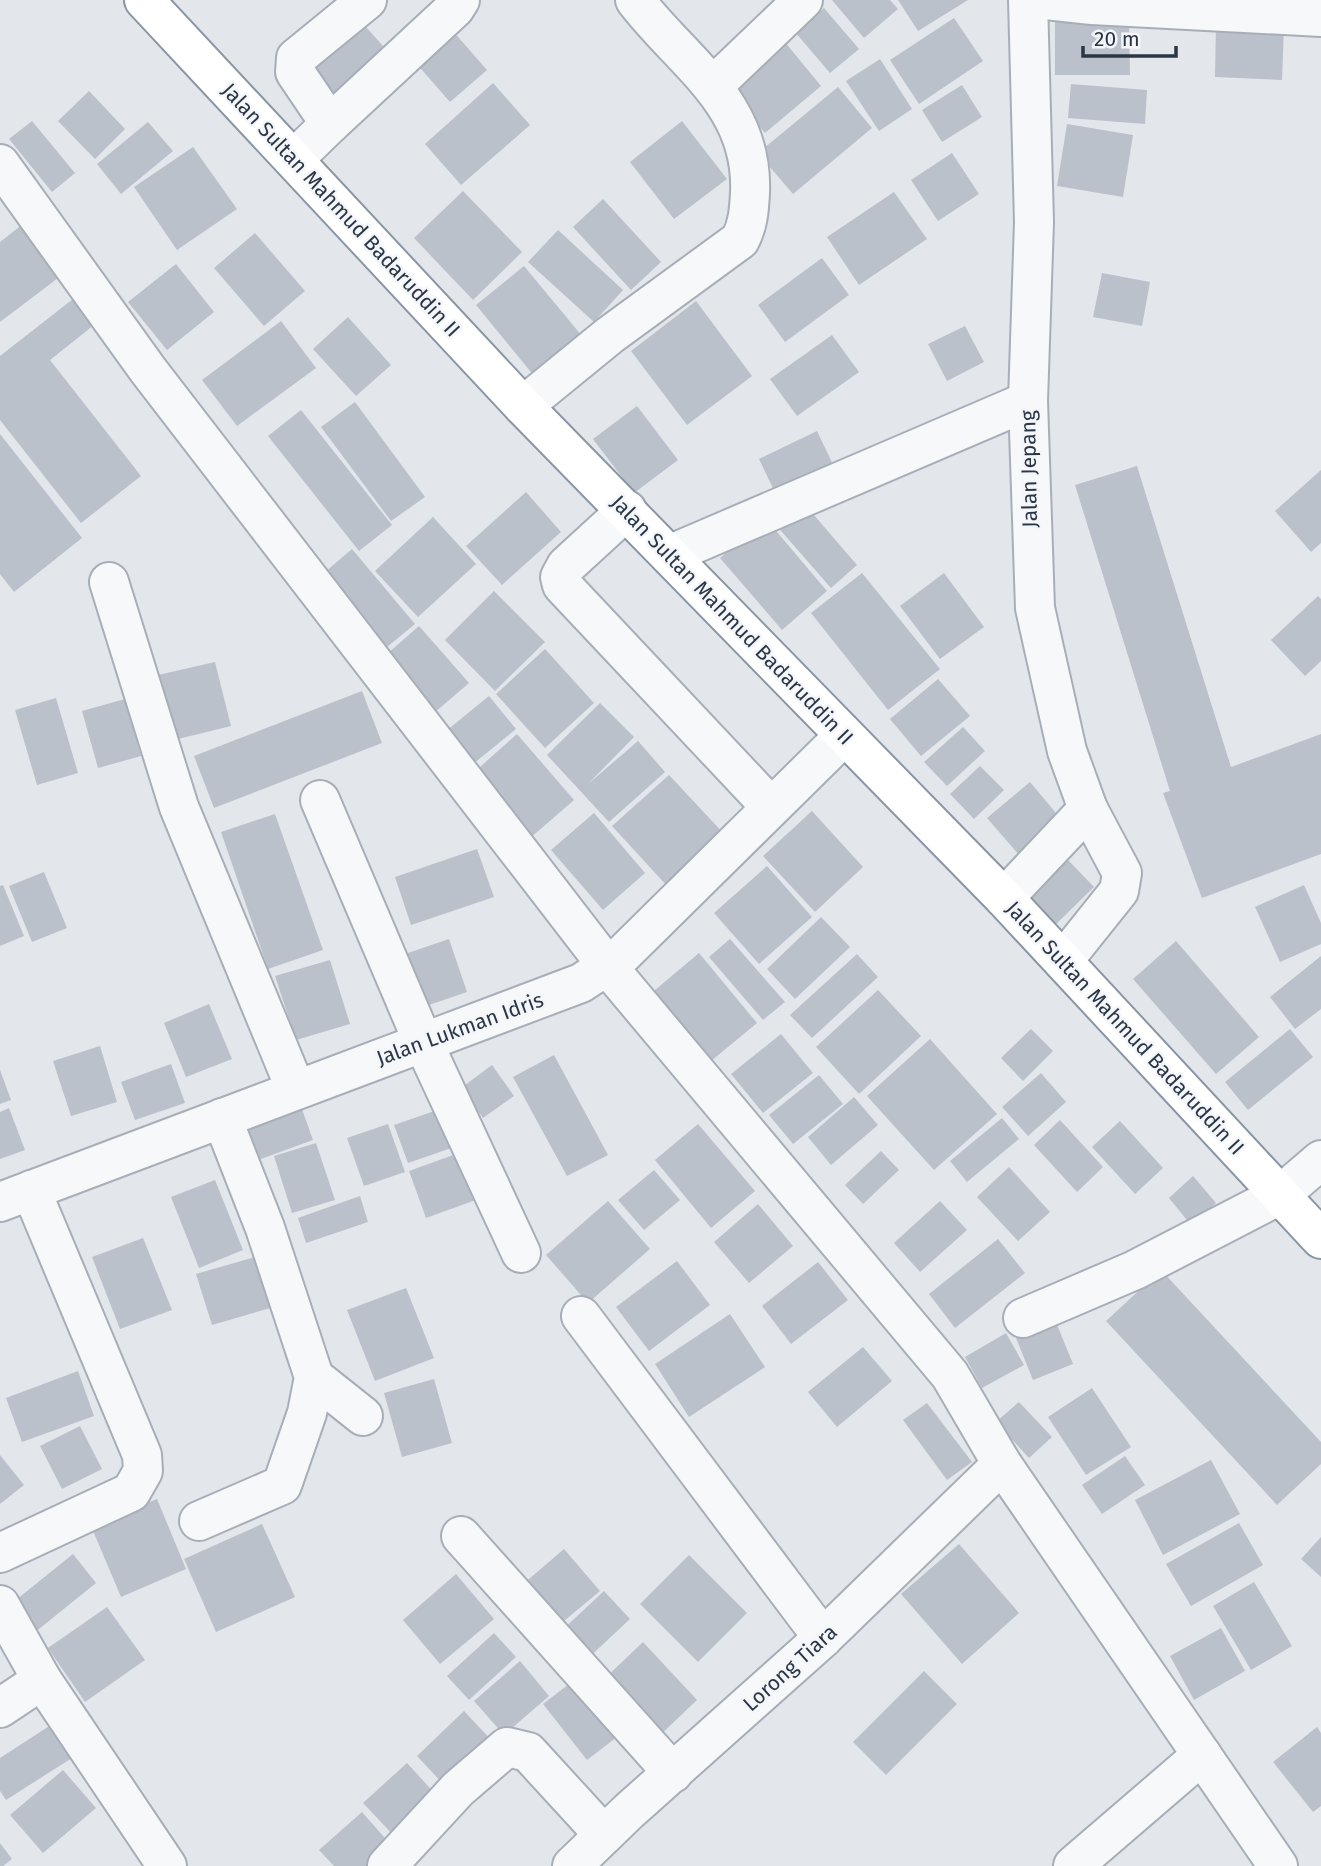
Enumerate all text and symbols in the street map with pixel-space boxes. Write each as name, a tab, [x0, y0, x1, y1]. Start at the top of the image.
scale bar	[1083, 14, 1176, 58]
text: 20 m	[1094, 26, 1140, 52]
street label: Jalan Sultan Mahmud Badaruddin II	[216, 78, 466, 342]
street label: Jalan Jepang	[1015, 410, 1043, 528]
street label: Jalan Sultan Mahmud Badaruddin II	[605, 489, 859, 751]
street label: Jalan Sultan Mahmud Badaruddin II	[1000, 896, 1250, 1160]
street label: Jalan Lukman Idris	[373, 987, 547, 1071]
street label: Lorong Tiara	[738, 1619, 842, 1717]

